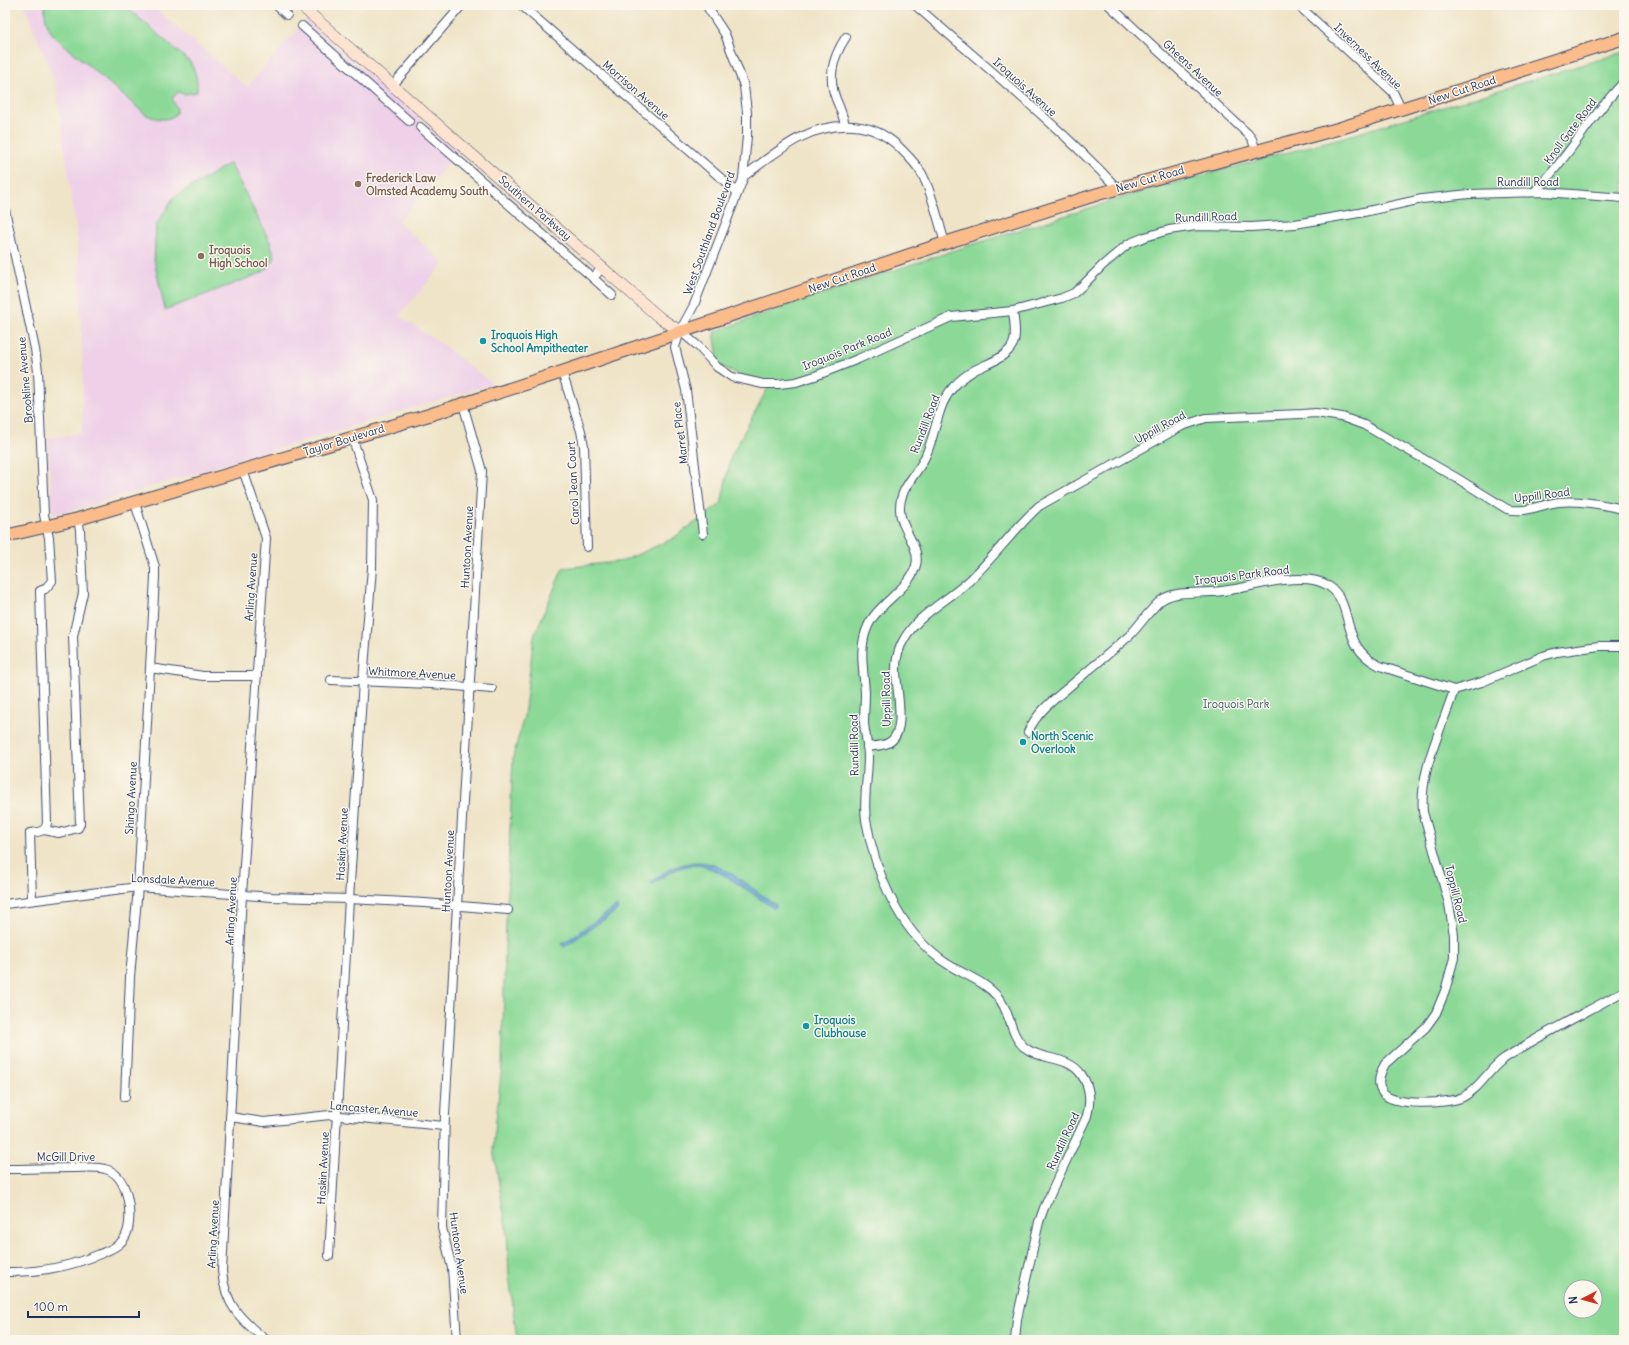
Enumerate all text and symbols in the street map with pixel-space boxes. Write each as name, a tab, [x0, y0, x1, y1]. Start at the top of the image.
street label: Inverness Avenue	[1331, 20, 1405, 92]
street label: Gheens Avenue	[1160, 37, 1226, 99]
street label: Iroquois Avenue	[990, 55, 1060, 119]
street label: Morrison Avenue	[600, 57, 672, 123]
street label: New Cut Road	[1426, 72, 1498, 108]
street label: Knoll Gate Road	[1541, 95, 1600, 167]
street label: New Cut Road	[1114, 162, 1186, 195]
street label: West Southland Boulevard	[680, 169, 738, 297]
place label: Frederick Law Olmsted Academy South	[366, 171, 489, 199]
street label: Southern Parkway	[496, 173, 574, 243]
street label: Rundill Road	[1497, 175, 1560, 189]
marker: Frederick Law Olmsted Academy South	[353, 179, 363, 189]
street label: Rundill Road	[1175, 209, 1238, 225]
place label: Iroquois High School	[209, 243, 267, 271]
marker: Iroquois High School	[196, 251, 206, 261]
street label: New Cut Road	[806, 260, 878, 296]
street label: Iroquois Park Road	[800, 324, 894, 373]
place label: Iroquois High School Ampitheater	[491, 328, 589, 356]
street label: Brookline Avenue	[14, 336, 36, 424]
marker: Iroquois High School Ampitheater	[478, 336, 488, 346]
street label: Rundill Road	[907, 392, 943, 455]
street label: Marret Place	[669, 401, 691, 465]
street label: Uppill Road	[1132, 407, 1188, 446]
street label: Taylor Boulevard	[302, 421, 387, 459]
street label: Carol Jean Court	[564, 441, 582, 525]
street label: Uppill Road	[1513, 485, 1571, 505]
street label: Huntoon Avenue	[458, 505, 476, 589]
street label: Arling Avenue	[242, 552, 260, 622]
street label: Iroquois Park Road	[1194, 562, 1291, 588]
street label: Whitmore Avenue	[368, 664, 456, 682]
street label: Uppill Road	[879, 670, 893, 727]
park label: Iroquois Park	[1203, 697, 1270, 711]
street label: Rundill Road	[846, 713, 862, 776]
place label: North Scenic Overlook	[1031, 729, 1094, 756]
marker: North Scenic Overlook	[1018, 737, 1028, 747]
street label: Shingo Avenue	[122, 761, 140, 835]
street label: Haskin Avenue	[333, 807, 351, 881]
street label: Huntoon Avenue	[439, 829, 457, 913]
street label: Toppill Road	[1442, 863, 1470, 925]
street label: Lonsdale Avenue	[131, 871, 215, 889]
street label: Arling Avenue	[222, 876, 240, 946]
place label: Iroquois Clubhouse	[814, 1013, 866, 1040]
marker: Iroquois Clubhouse	[801, 1021, 811, 1031]
street label: Lancaster Avenue	[329, 1098, 419, 1120]
street label: Rundill Road	[1044, 1109, 1083, 1172]
street label: Haskin Avenue	[314, 1131, 332, 1205]
street label: McGill Drive	[37, 1150, 95, 1164]
street label: Arling Avenue	[204, 1199, 222, 1269]
street label: Huntoon Avenue	[446, 1211, 472, 1295]
north arrow	[1563, 1279, 1603, 1319]
scale bar	[28, 1293, 139, 1319]
text: N	[1566, 1296, 1580, 1305]
text: 100 m	[34, 1299, 68, 1314]

